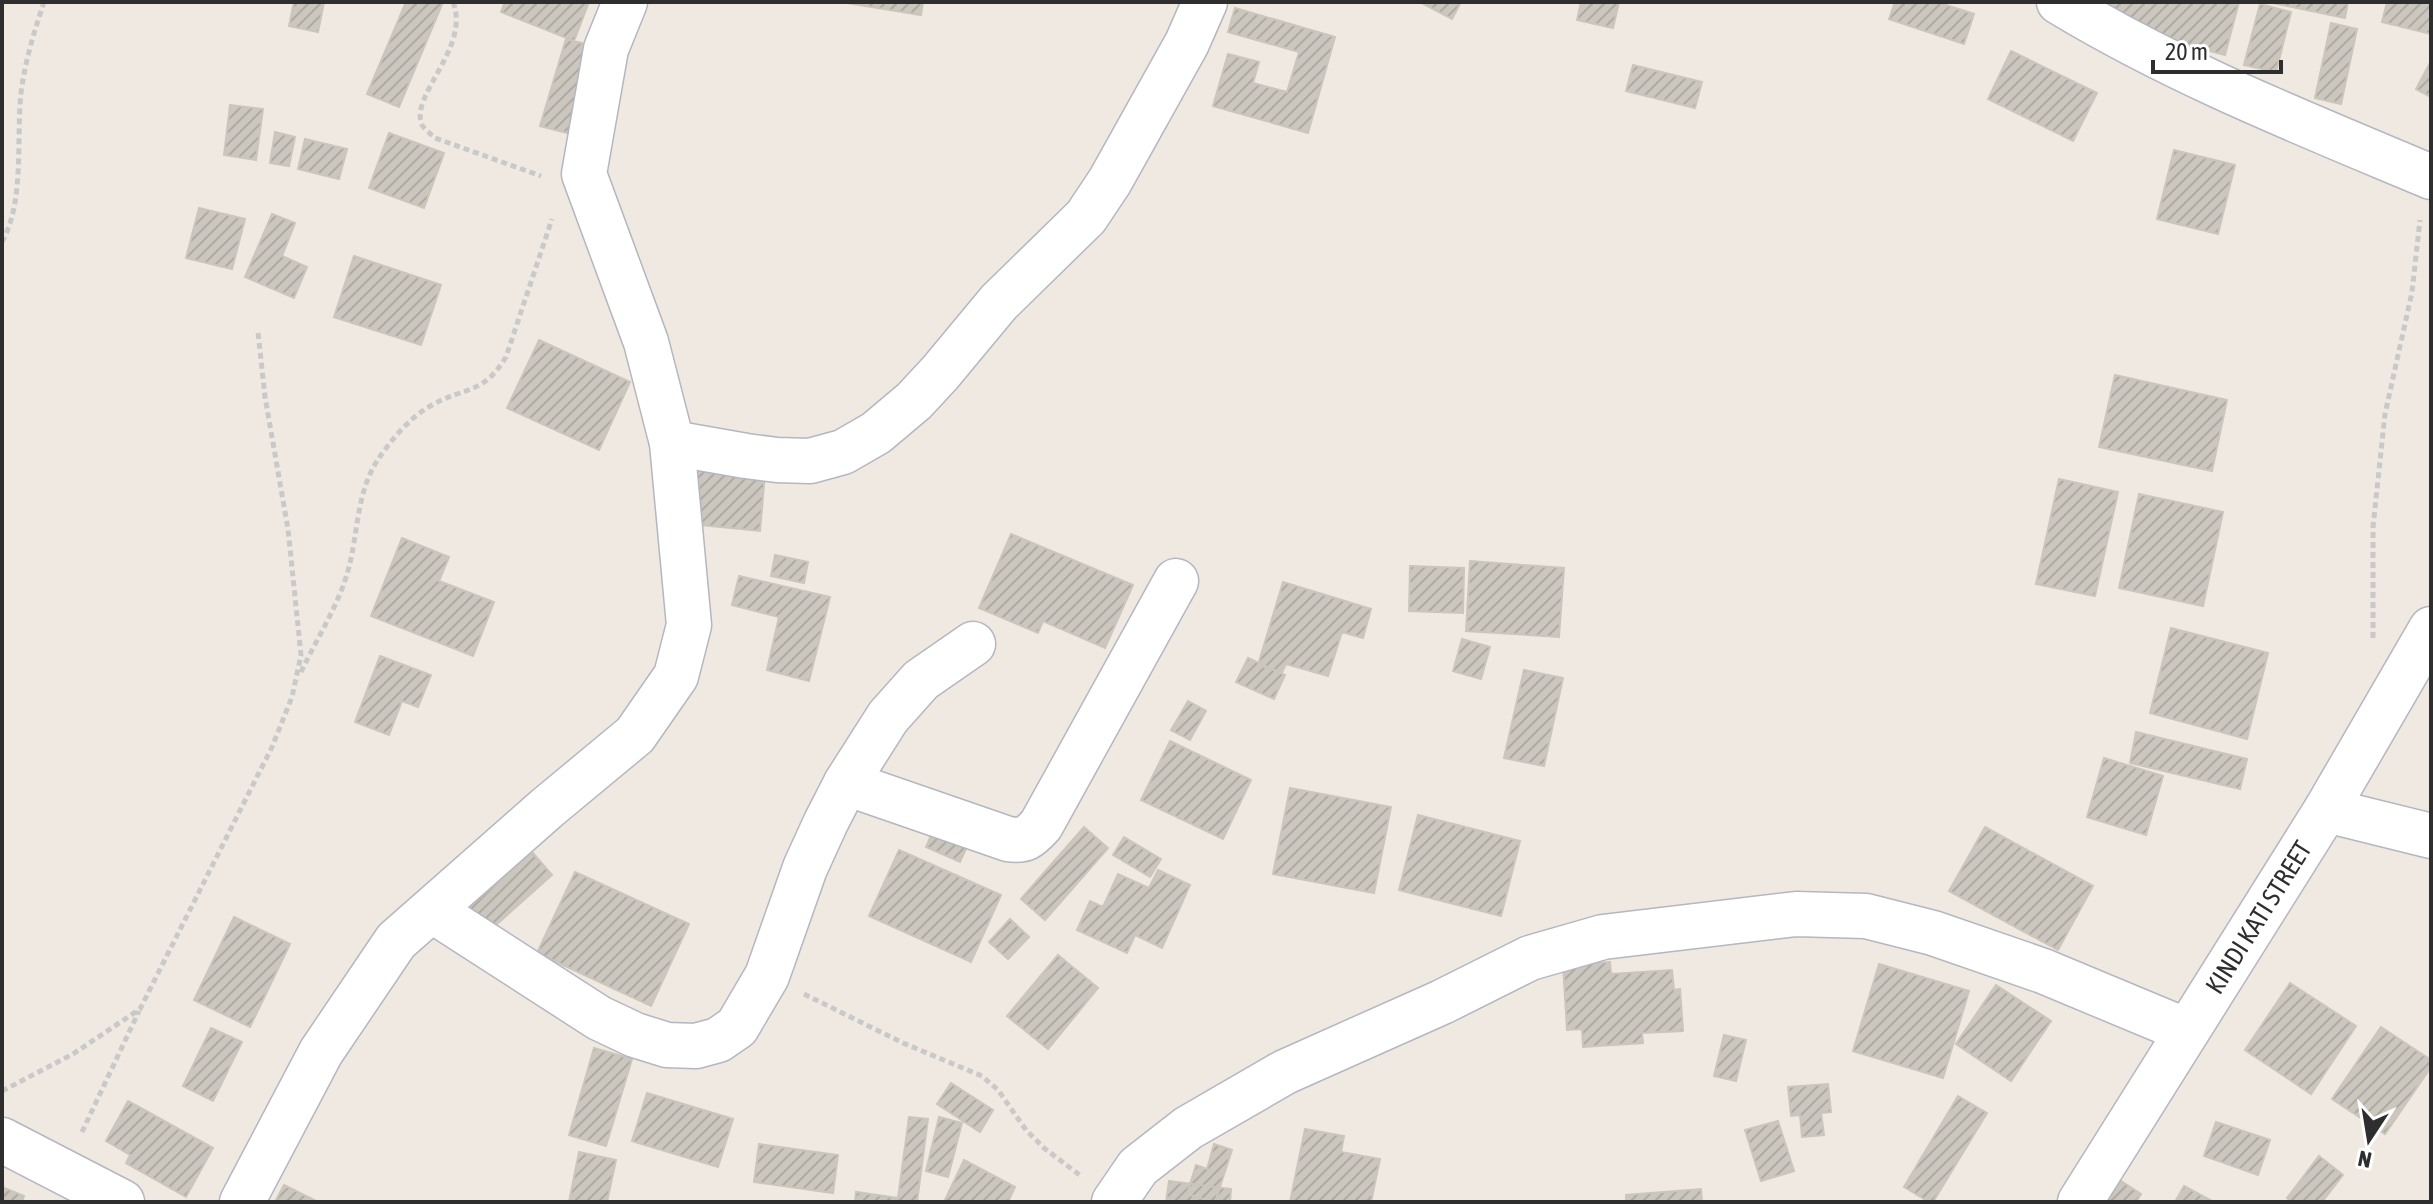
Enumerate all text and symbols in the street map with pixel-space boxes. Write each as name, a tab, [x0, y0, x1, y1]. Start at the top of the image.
scale bar	[2153, 24, 2281, 74]
text: 20 m	[2165, 38, 2208, 65]
street label: KINDI KATI STREET	[2200, 835, 2318, 999]
north arrow	[2329, 1100, 2409, 1180]
text: N	[2356, 1145, 2374, 1174]

